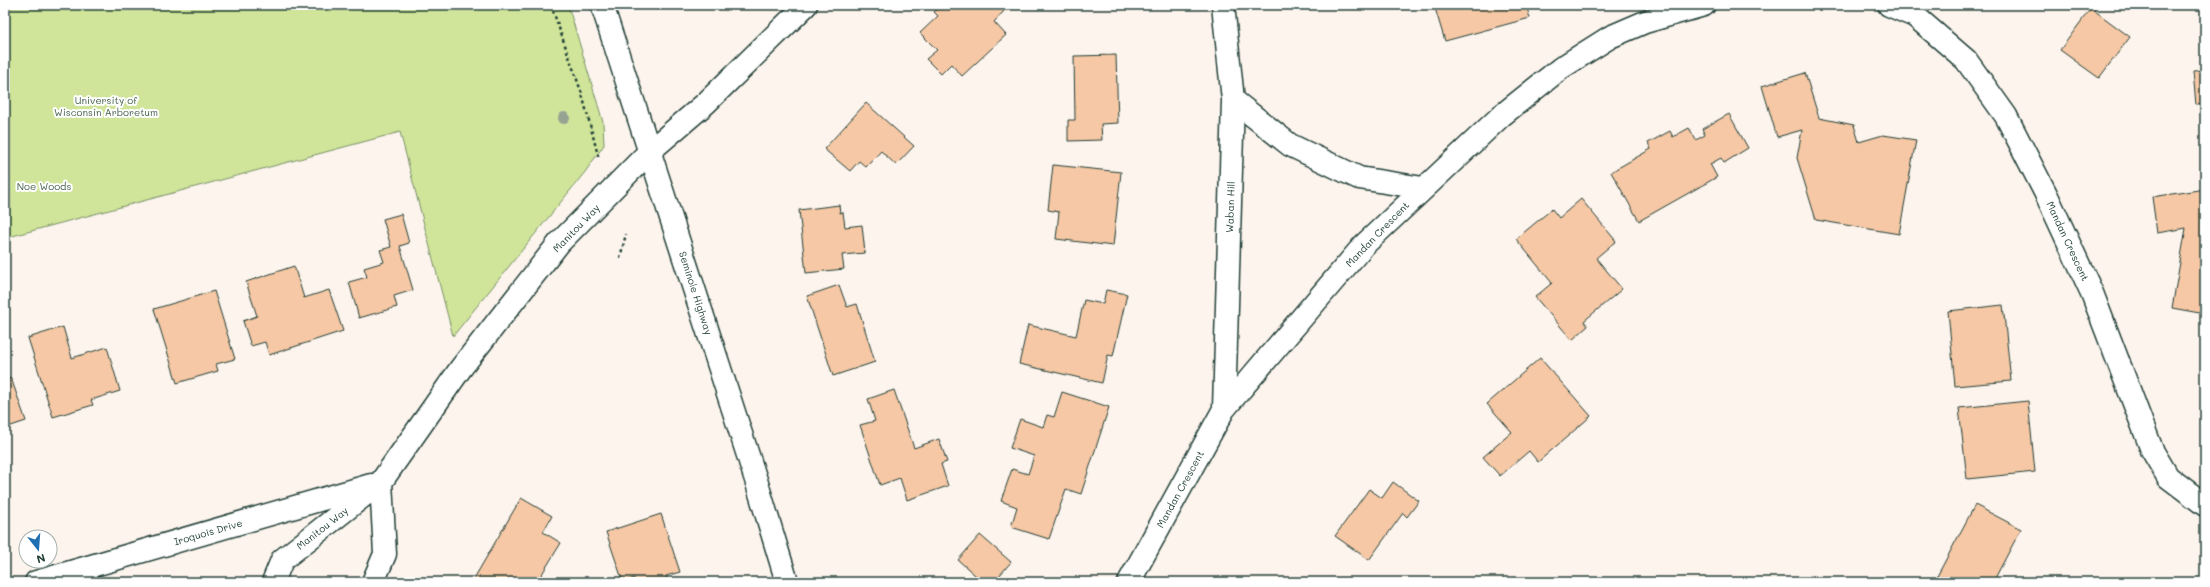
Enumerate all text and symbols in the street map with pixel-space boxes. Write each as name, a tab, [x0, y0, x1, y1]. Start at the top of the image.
park label: University of Wisconsin Arboretum	[54, 93, 158, 119]
park label: Noe Woods	[17, 179, 71, 193]
street label: Waban Hill	[1222, 181, 1238, 233]
street label: Mandan Crescent	[1342, 198, 1412, 270]
street label: Mandan Crescent	[2043, 199, 2093, 283]
street label: Manitou Way	[549, 201, 603, 255]
street label: Seminole Highway	[676, 249, 716, 337]
street label: Mandan Crescent	[1153, 448, 1207, 530]
street label: Manitou Way	[293, 503, 351, 553]
street label: Iroquois Drive	[172, 516, 244, 548]
north arrow	[18, 529, 58, 569]
text: N	[35, 551, 47, 567]

